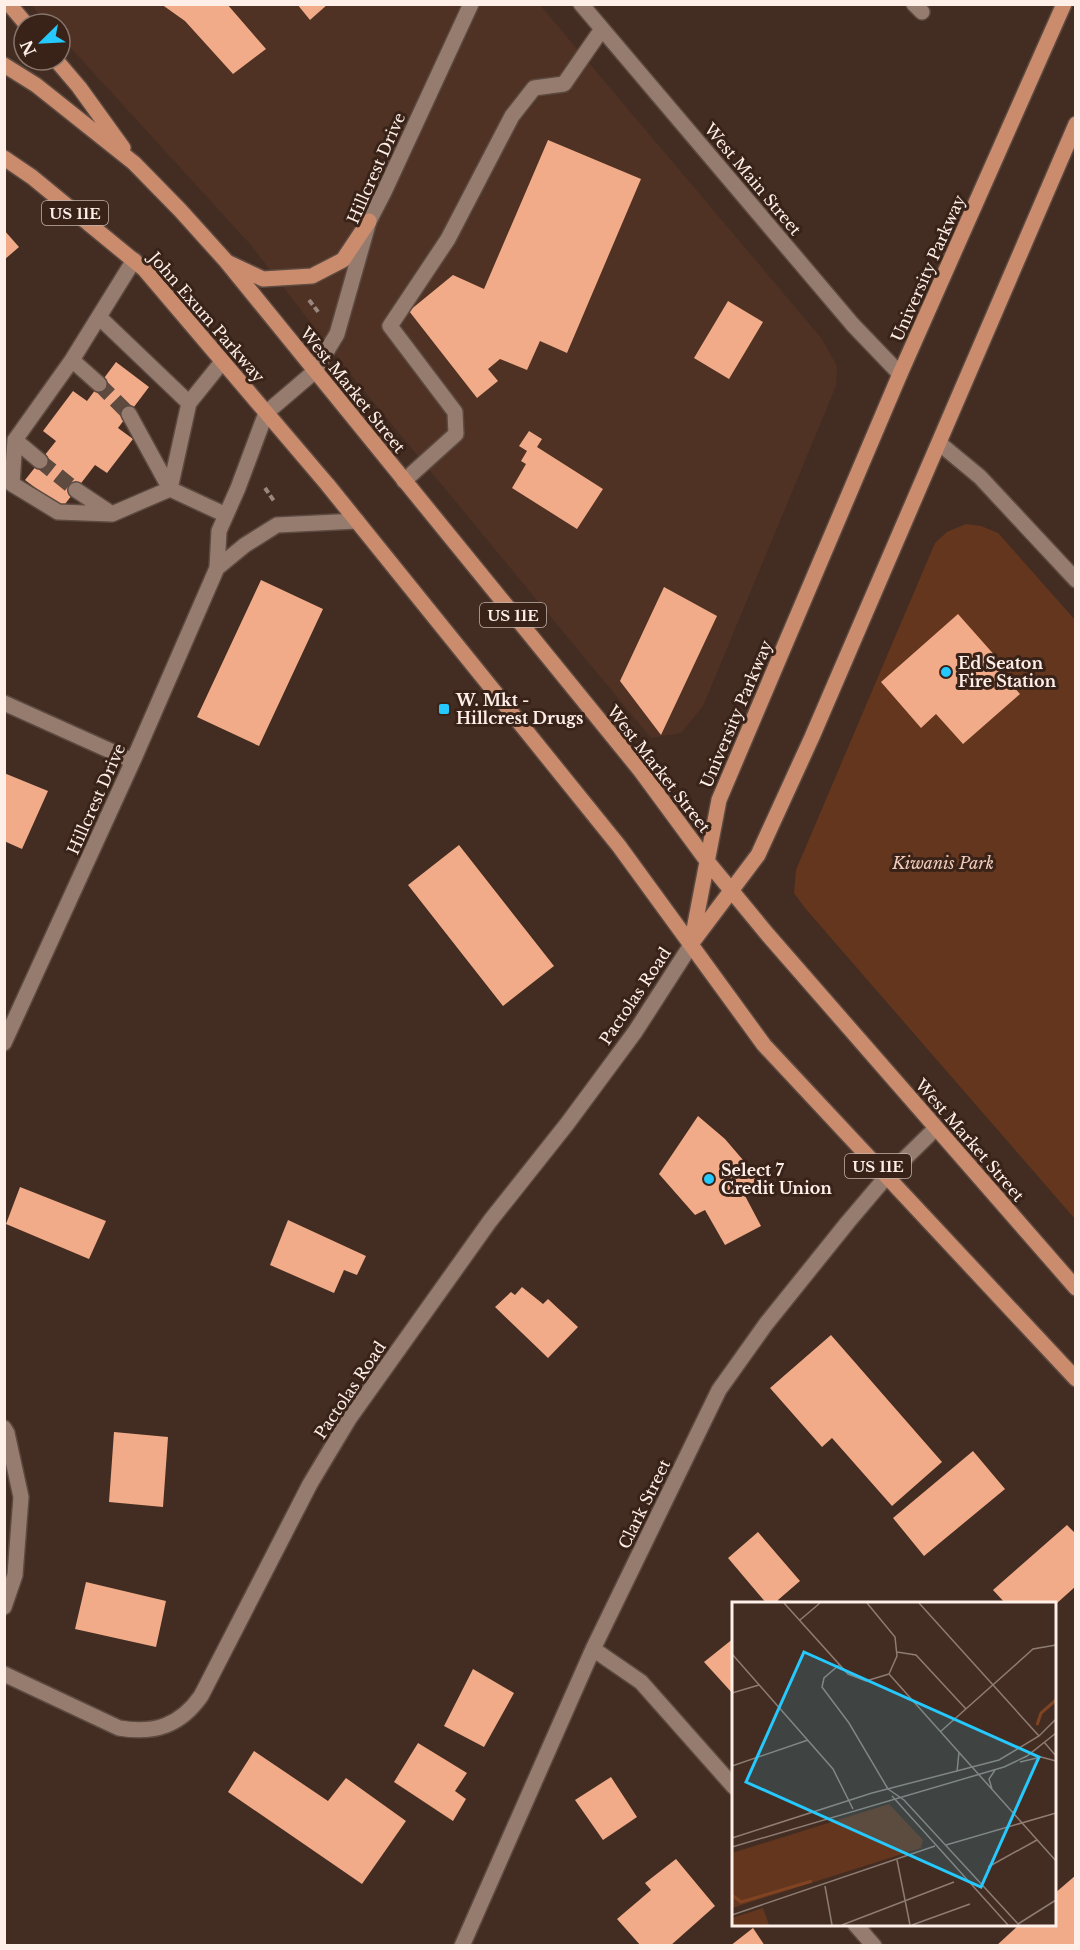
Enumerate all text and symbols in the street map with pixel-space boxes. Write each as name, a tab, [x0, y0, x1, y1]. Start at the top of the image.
north arrow	[12, 12, 72, 72]
text: N	[16, 37, 40, 59]
street label: Hillcrest Drive	[343, 109, 409, 227]
street label: West Main Street	[700, 118, 806, 239]
street label: University Parkway	[887, 191, 970, 344]
road number: US 11E	[42, 201, 108, 225]
street label: John Exum Parkway	[144, 246, 270, 387]
street label: West Market Street	[296, 322, 410, 457]
road number: US 11E	[480, 603, 546, 627]
street label: University Parkway	[696, 636, 776, 791]
place label: Ed Seaton Fire Station	[958, 653, 1057, 691]
marker: Ed Seaton Fire Station	[939, 665, 953, 679]
place label: W. Mkt - Hillcrest Drugs	[455, 690, 584, 728]
street label: West Market Street	[603, 701, 715, 837]
marker: W. Mkt - Hillcrest Drugs	[437, 702, 451, 716]
street label: Hillcrest Drive	[63, 740, 129, 858]
park label: Kiwanis Park	[891, 853, 994, 873]
street label: Pactolas Road	[595, 943, 675, 1049]
street label: West Market Street	[911, 1074, 1029, 1205]
road number: US 11E	[845, 1154, 911, 1178]
place label: Select 7 Credit Union	[721, 1160, 832, 1198]
marker: Select 7 Credit Union	[702, 1172, 716, 1186]
street label: Pactolas Road	[310, 1337, 390, 1443]
street label: Clark Street	[614, 1456, 674, 1552]
inset map	[732, 1602, 1056, 1926]

